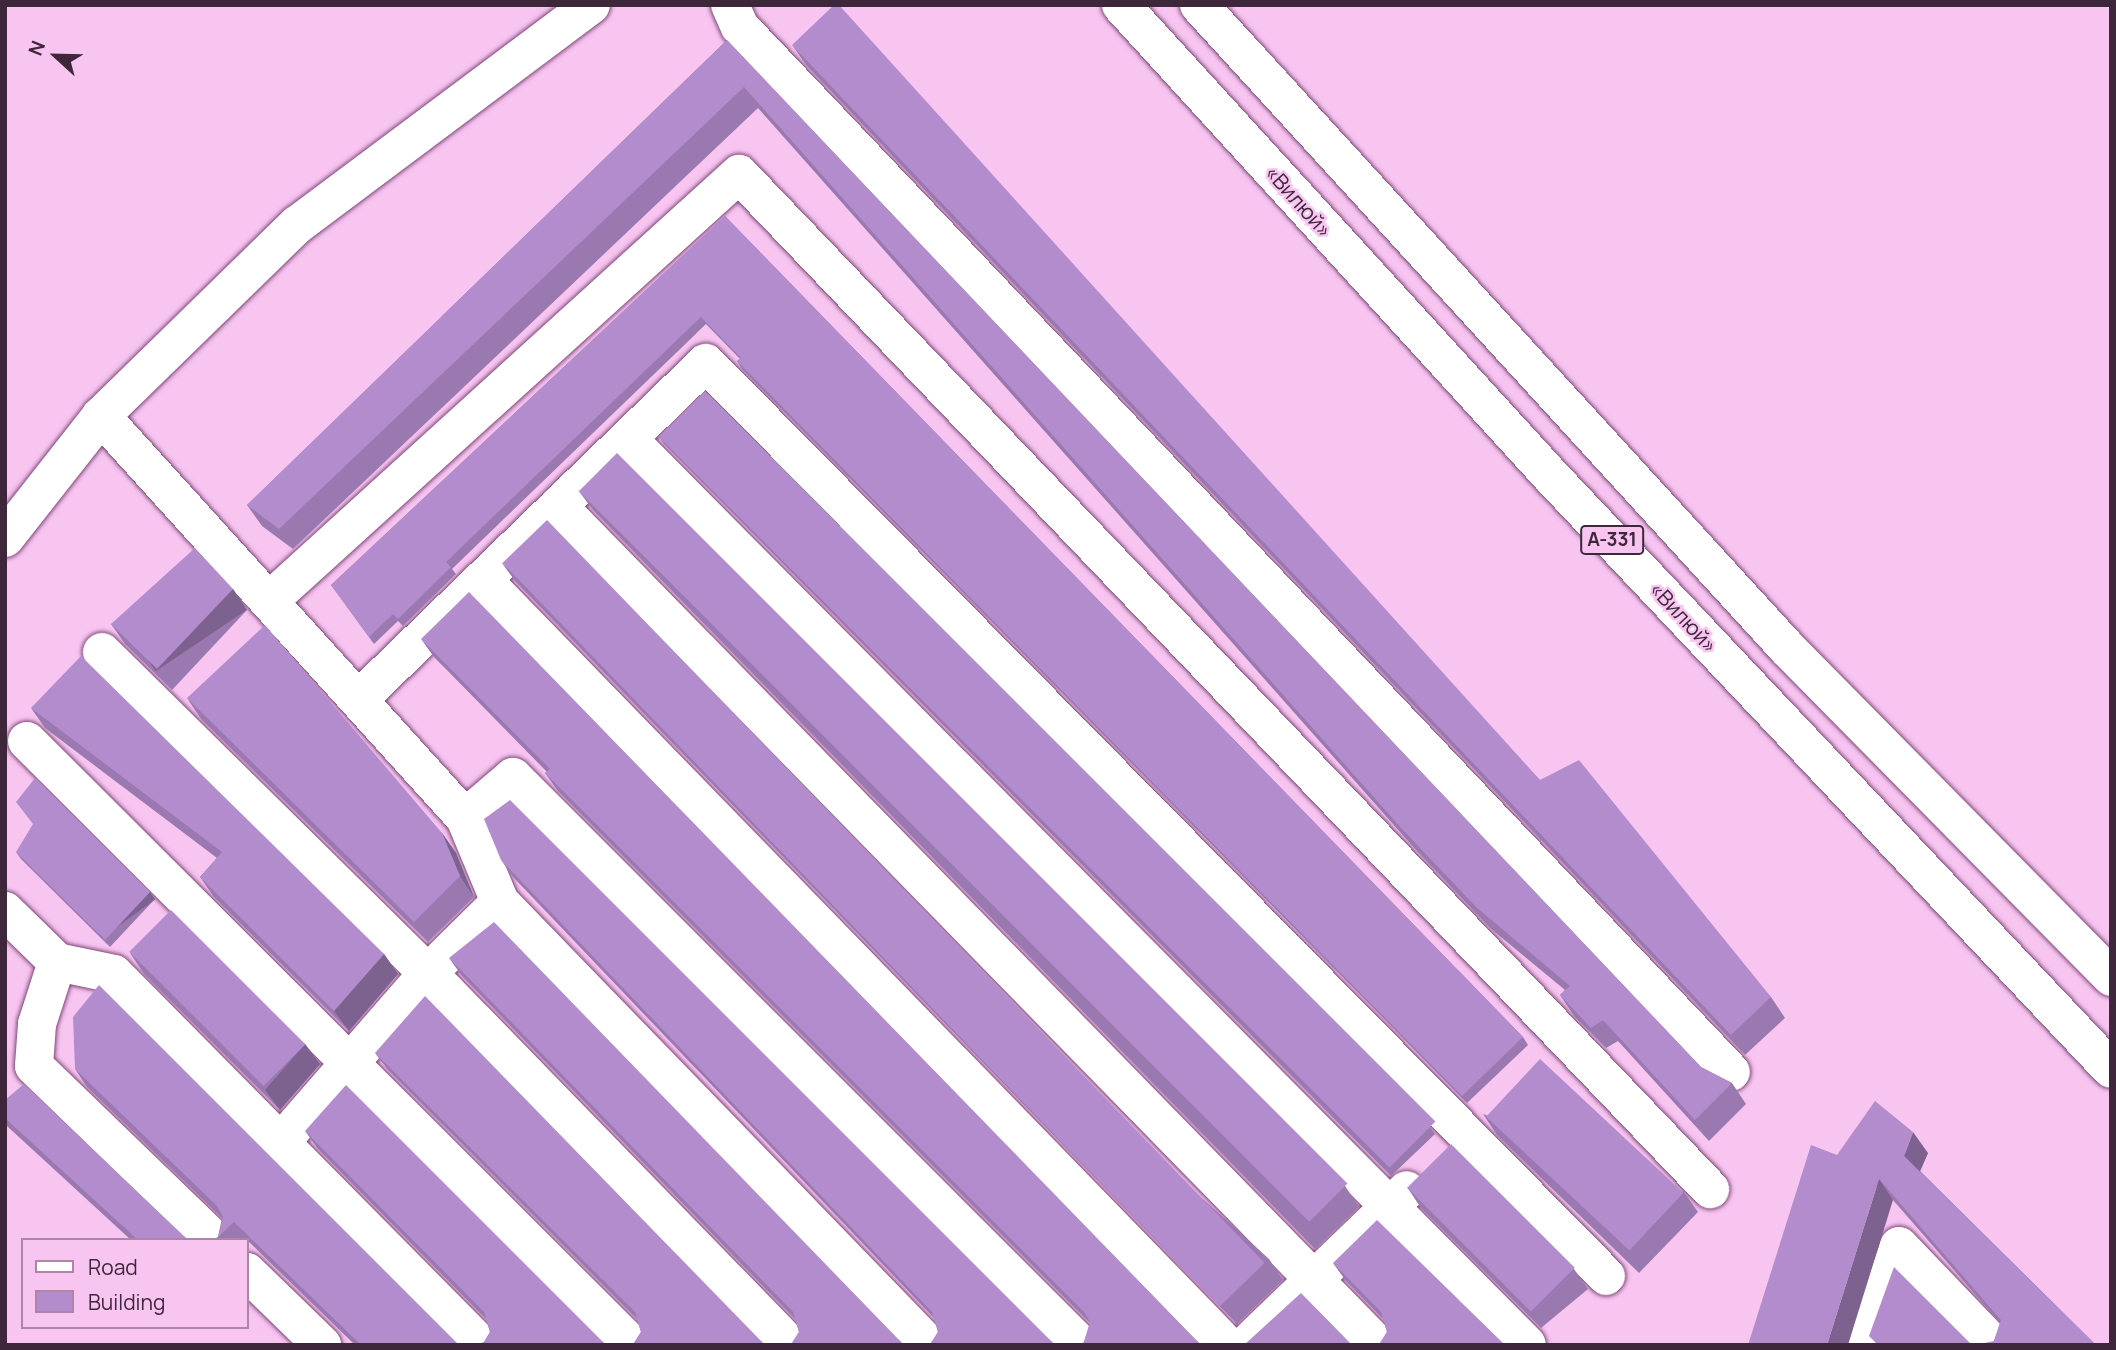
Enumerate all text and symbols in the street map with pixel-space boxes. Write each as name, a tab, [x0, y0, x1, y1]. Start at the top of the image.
north arrow	[21, 21, 91, 91]
text: N	[22, 37, 51, 59]
street label: «Вилюй»	[1260, 160, 1338, 242]
road number: А-331	[1579, 524, 1645, 555]
street label: «Вилюй»	[1645, 576, 1723, 658]
legend	[21, 1238, 248, 1329]
text: Road	[88, 1253, 138, 1281]
text: Building	[88, 1288, 165, 1316]

